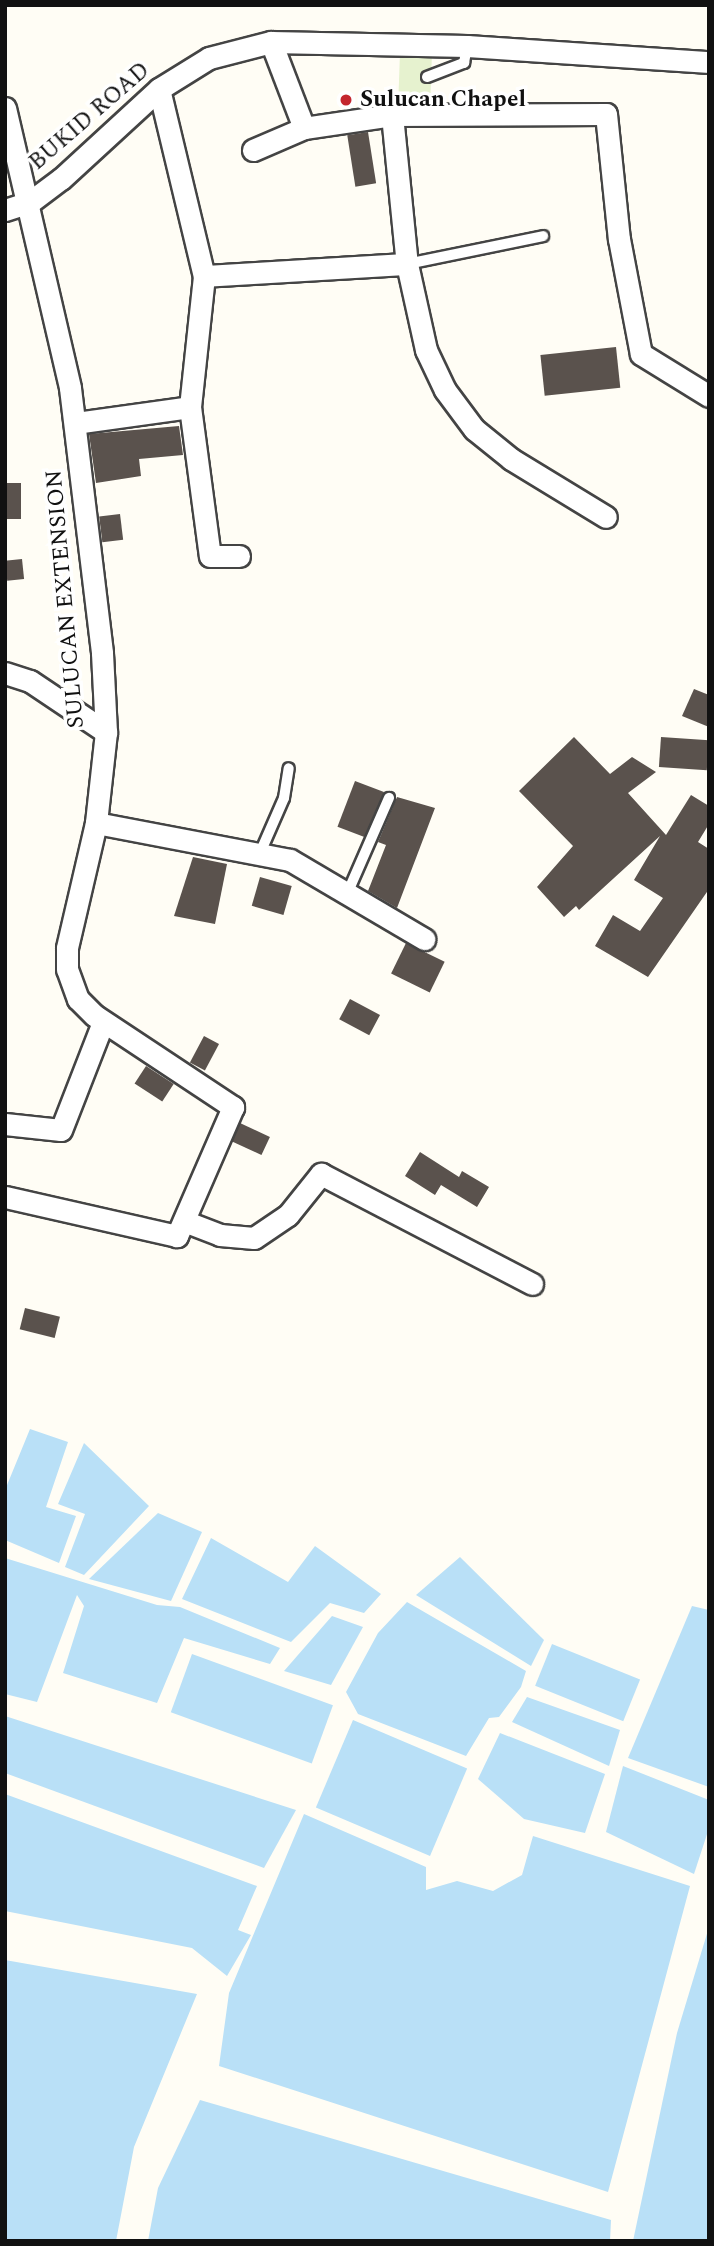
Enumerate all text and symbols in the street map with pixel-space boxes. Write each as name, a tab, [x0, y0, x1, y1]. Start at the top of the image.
street label: BUKID ROAD	[24, 57, 156, 177]
place label: Sulucan Chapel	[360, 86, 526, 114]
marker: Sulucan Chapel	[338, 92, 354, 108]
street label: SULUCAN EXTENSION	[41, 468, 91, 730]

